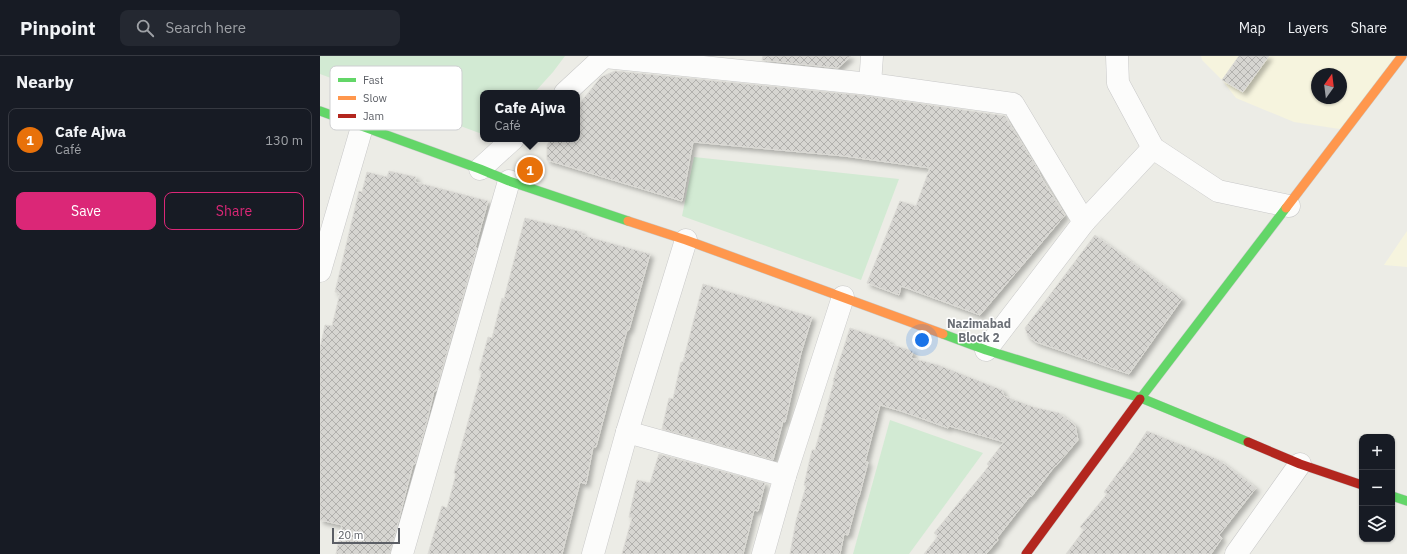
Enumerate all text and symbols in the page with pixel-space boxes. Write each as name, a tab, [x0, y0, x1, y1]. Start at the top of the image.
search box	[120, 10, 400, 46]
text: Pinpoint	[20, 16, 96, 40]
icon: search	[134, 17, 156, 39]
text: Search here	[166, 18, 246, 37]
text: Map	[1239, 19, 1266, 37]
text: Layers	[1288, 19, 1329, 37]
text: Share	[1351, 19, 1387, 37]
legend	[330, 66, 462, 130]
north arrow	[1311, 68, 1347, 104]
text: Nearby	[16, 71, 74, 93]
text: Fast	[363, 73, 384, 87]
popup	[480, 90, 580, 142]
text: Slow	[363, 91, 387, 105]
text: Cafe Ajwa	[494, 98, 566, 117]
text: Jam	[363, 109, 384, 123]
text: Café	[494, 117, 521, 134]
text: Cafe Ajwa	[55, 122, 126, 141]
text: 1	[26, 132, 34, 149]
text: 130 m	[265, 132, 303, 149]
text: Café	[55, 141, 81, 158]
pin: 1	[517, 155, 543, 185]
button: Save	[16, 192, 156, 230]
button: Share	[164, 192, 304, 230]
district label: Nazimabad Block 2	[947, 316, 1011, 345]
your location	[912, 330, 932, 350]
map controls	[1359, 434, 1395, 542]
button: +	[1359, 434, 1395, 470]
button: −	[1359, 470, 1395, 506]
button: layers	[1359, 506, 1395, 542]
scale bar	[332, 526, 400, 545]
text: 20 m	[338, 528, 363, 542]

